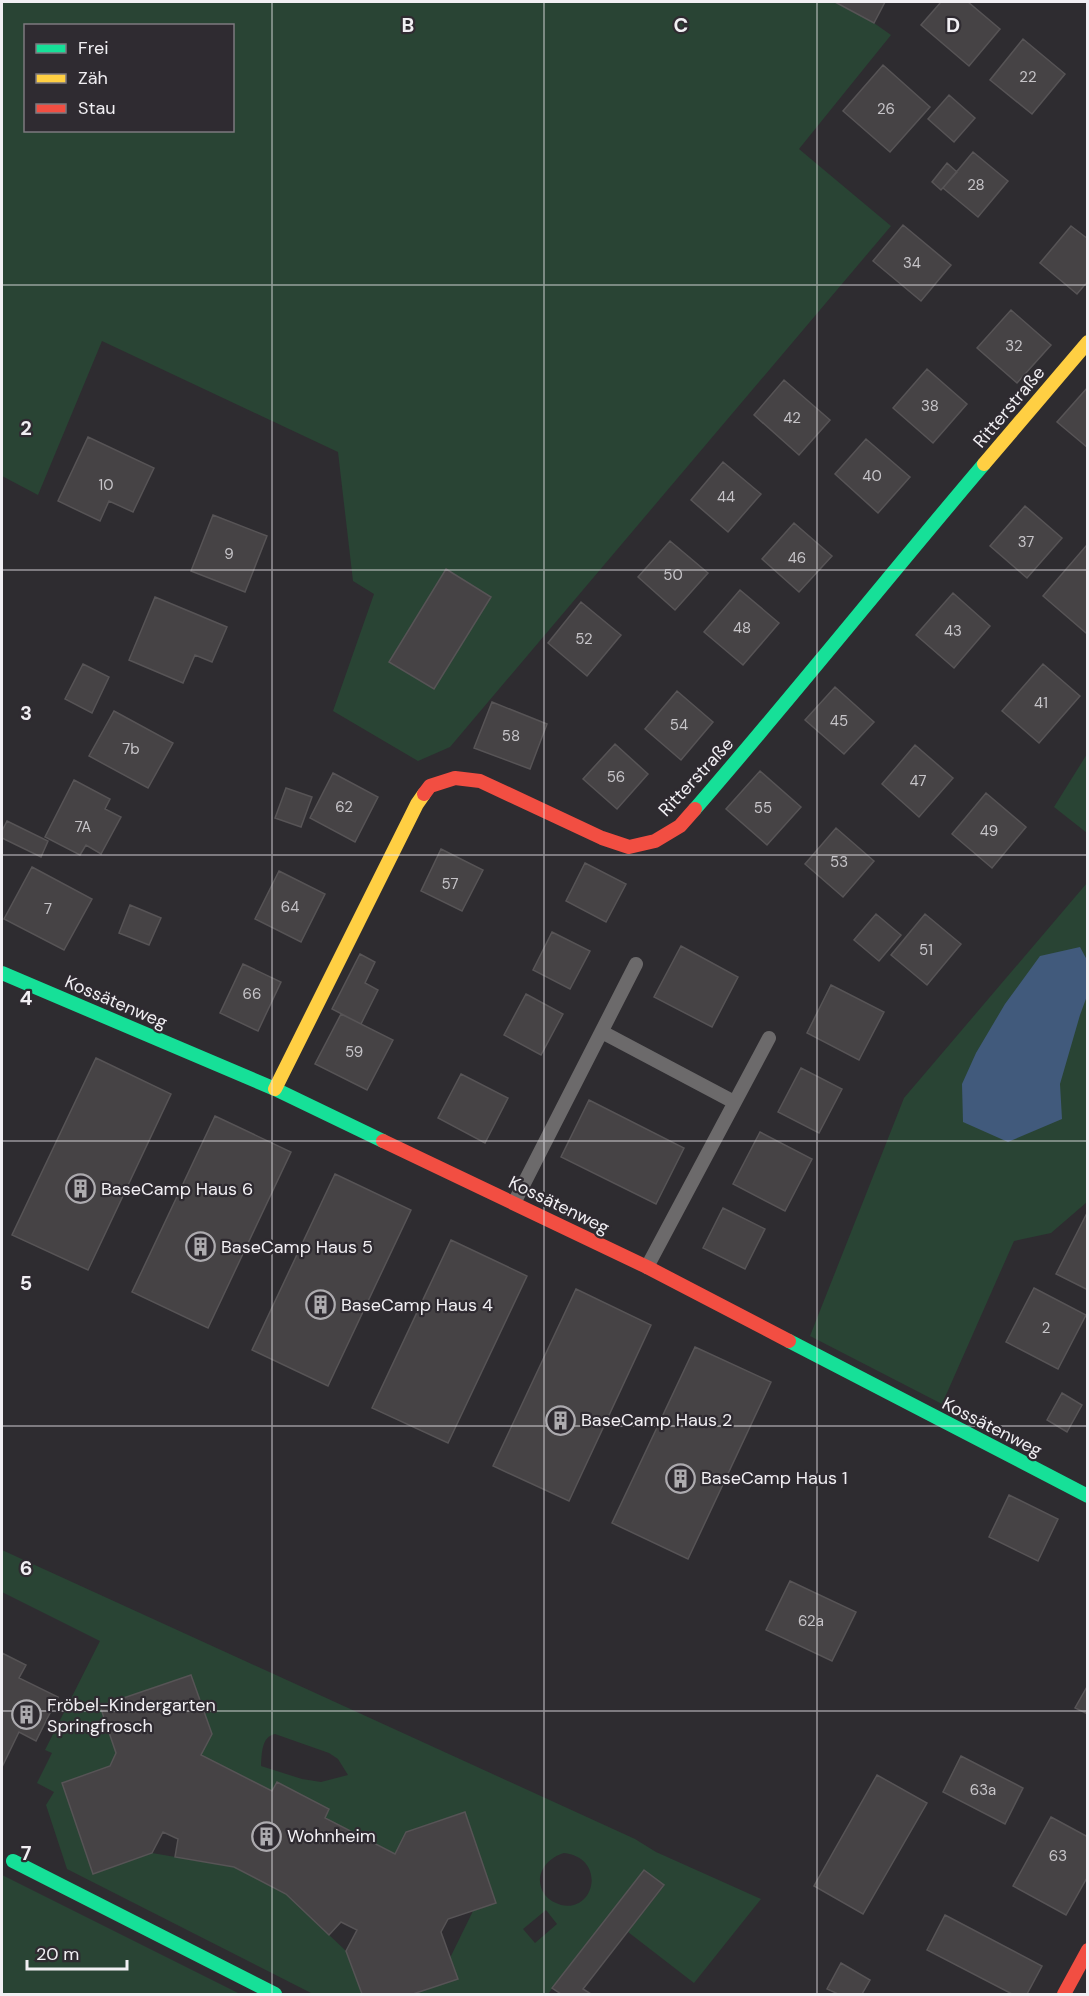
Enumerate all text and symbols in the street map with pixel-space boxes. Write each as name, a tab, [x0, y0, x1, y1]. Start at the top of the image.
text: B	[402, 12, 414, 38]
text: C	[674, 12, 688, 38]
text: D	[946, 12, 960, 38]
legend	[24, 24, 234, 132]
text: Frei	[78, 36, 109, 60]
text: Zäh	[78, 66, 108, 90]
house number: 22	[1019, 67, 1037, 87]
text: Stau	[78, 96, 116, 120]
house number: 26	[877, 99, 895, 119]
house number: 28	[967, 175, 985, 195]
house number: 34	[903, 253, 921, 273]
house number: 32	[1005, 336, 1023, 356]
street label: Ritterstraße	[968, 361, 1050, 453]
house number: 38	[921, 396, 939, 416]
house number: 42	[783, 408, 801, 428]
text: 2	[20, 415, 32, 441]
house number: 40	[862, 466, 882, 486]
house number: 10	[99, 475, 113, 495]
house number: 44	[717, 487, 735, 507]
house number: 37	[1018, 532, 1034, 552]
house number: 9	[224, 544, 234, 564]
house number: 46	[788, 548, 806, 568]
house number: 50	[663, 565, 683, 585]
house number: 48	[733, 618, 751, 638]
house number: 43	[944, 621, 962, 641]
house number: 52	[575, 629, 593, 649]
house number: 41	[1034, 693, 1048, 713]
text: 3	[20, 700, 32, 726]
house number: 45	[830, 711, 848, 731]
house number: 54	[670, 715, 688, 735]
house number: 58	[502, 726, 520, 746]
street label: Ritterstraße	[653, 732, 739, 822]
house number: 7b	[122, 739, 140, 759]
house number: 56	[607, 767, 625, 787]
house number: 47	[909, 771, 927, 791]
house number: 62	[335, 797, 353, 817]
house number: 55	[754, 798, 772, 818]
house number: 7A	[75, 817, 91, 837]
house number: 49	[980, 821, 998, 841]
house number: 53	[830, 852, 848, 872]
house number: 57	[442, 874, 458, 894]
house number: 64	[281, 897, 299, 917]
house number: 7	[44, 899, 52, 919]
house number: 51	[919, 940, 933, 960]
street label: Kossätenweg	[61, 970, 171, 1034]
house number: 66	[243, 984, 261, 1004]
text: 4	[20, 985, 33, 1011]
house number: 59	[345, 1042, 363, 1062]
street label: Kossätenweg	[505, 1170, 613, 1240]
building icon: BaseCamp Haus 6	[64, 1173, 96, 1205]
place label: BaseCamp Haus 6	[101, 1177, 253, 1201]
building icon: BaseCamp Haus 5	[184, 1231, 216, 1263]
place label: BaseCamp Haus 5	[221, 1235, 373, 1259]
text: 5	[20, 1270, 32, 1296]
building icon: BaseCamp Haus 4	[304, 1289, 336, 1321]
place label: BaseCamp Haus 4	[341, 1293, 493, 1317]
house number: 2	[1042, 1318, 1050, 1338]
street label: Kossätenweg	[938, 1392, 1046, 1462]
building icon: BaseCamp Haus 2	[544, 1404, 576, 1436]
place label: BaseCamp Haus 2	[581, 1408, 732, 1432]
building icon: BaseCamp Haus 1	[664, 1462, 696, 1494]
place label: BaseCamp Haus 1	[701, 1466, 848, 1490]
text: 6	[20, 1555, 32, 1581]
house number: 62a	[798, 1611, 824, 1631]
place label: Fröbel-Kindergarten Springfrosch	[47, 1693, 216, 1738]
building icon: Fröbel-Kindergarten Springfrosch	[10, 1699, 42, 1731]
house number: 63a	[970, 1780, 996, 1800]
building icon: Wohnheim	[250, 1820, 282, 1852]
place label: Wohnheim	[287, 1824, 376, 1848]
text: 7	[21, 1840, 32, 1866]
house number: 63	[1049, 1846, 1067, 1866]
scale bar	[27, 1933, 128, 1971]
text: 20 m	[36, 1942, 79, 1966]

